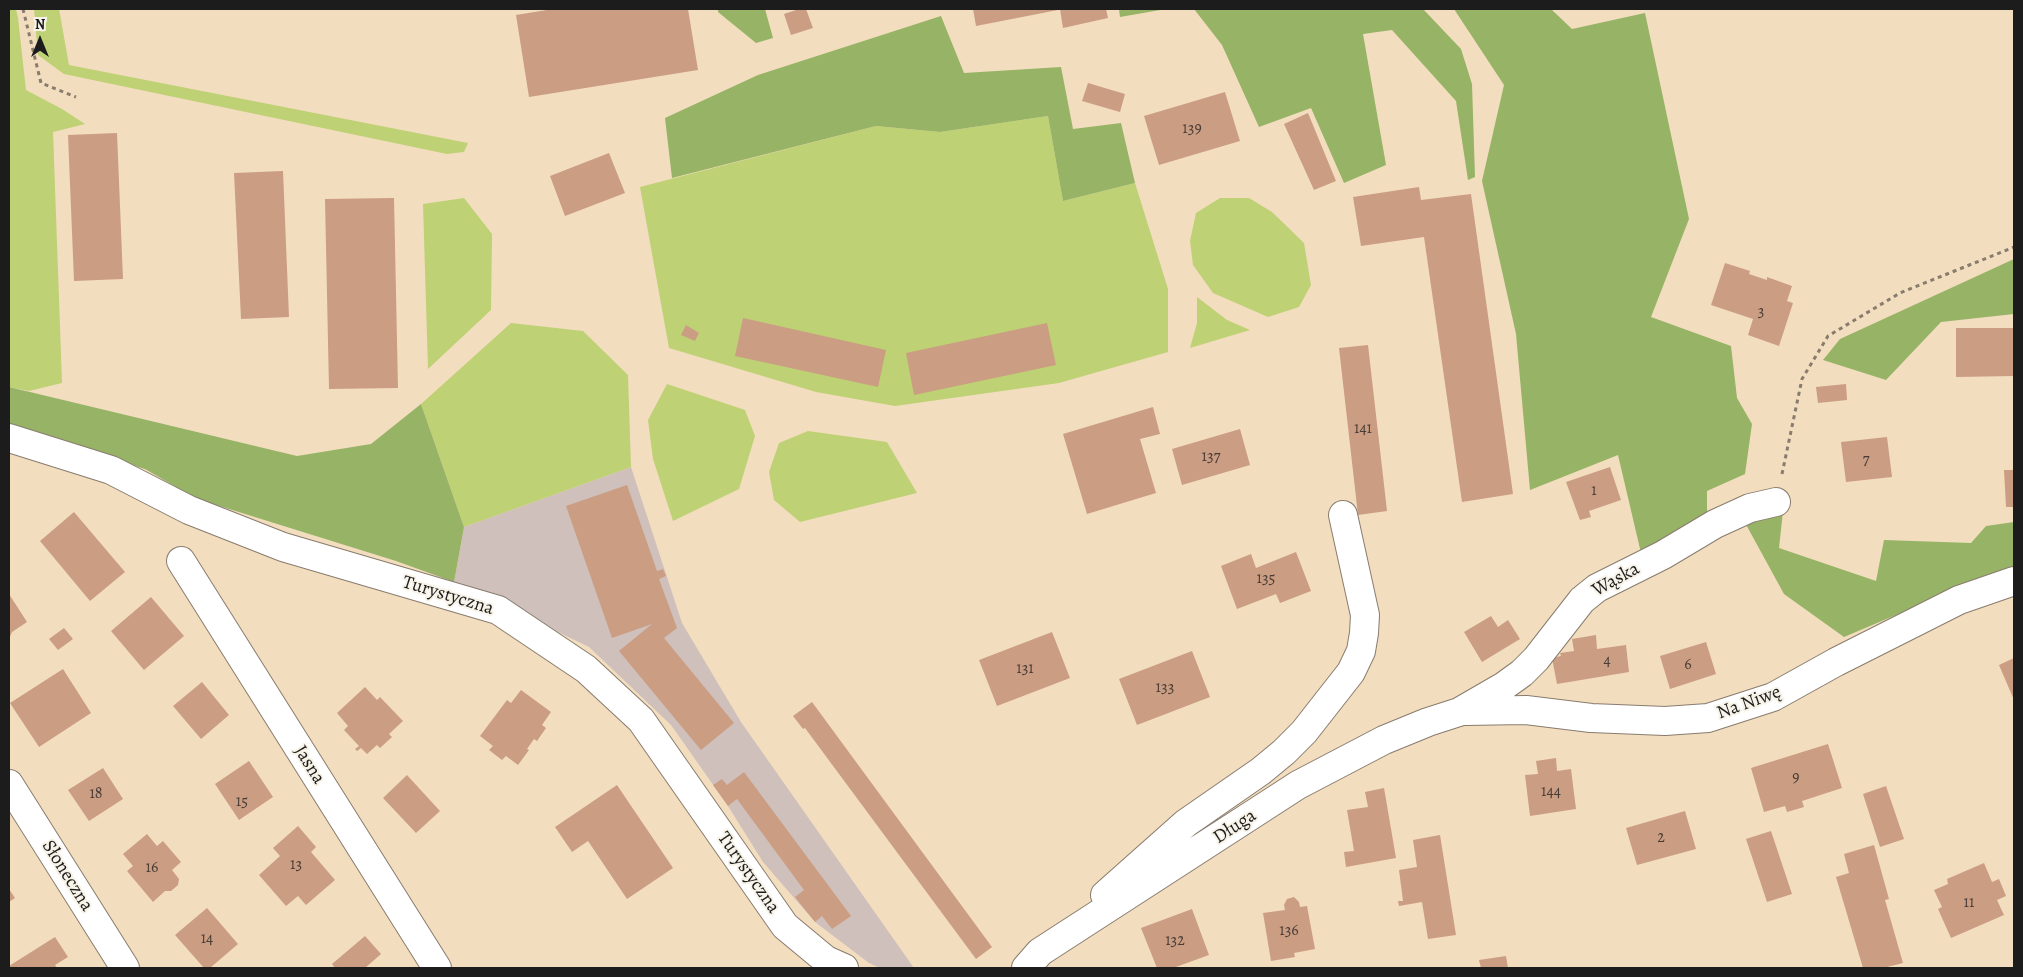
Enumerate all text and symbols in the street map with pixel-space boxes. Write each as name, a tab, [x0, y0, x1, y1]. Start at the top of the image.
north arrow	[15, 15, 65, 65]
text: N	[35, 15, 45, 34]
house number: 139	[1182, 119, 1202, 139]
house number: 3	[1758, 302, 1764, 322]
house number: 141	[1354, 419, 1372, 439]
house number: 137	[1202, 447, 1220, 467]
house number: 7	[1863, 450, 1869, 470]
house number: 1	[1591, 481, 1597, 501]
street label: Wąska	[1588, 558, 1644, 602]
house number: 135	[1256, 569, 1276, 589]
street label: Turystyczna	[400, 571, 496, 621]
house number: 4	[1603, 651, 1611, 671]
house number: 6	[1684, 655, 1692, 675]
house number: 131	[1016, 659, 1034, 679]
house number: 133	[1156, 678, 1174, 698]
street label: Na Niwę	[1714, 681, 1784, 725]
street label: Jasna	[288, 741, 330, 789]
house number: 9	[1792, 768, 1800, 788]
house number: 144	[1541, 782, 1561, 802]
house number: 18	[89, 784, 103, 804]
house number: 15	[236, 792, 248, 812]
street label: Długa	[1209, 805, 1261, 849]
street label: Turystyczna	[712, 828, 784, 918]
house number: 2	[1657, 828, 1665, 848]
street label: Słoneczna	[36, 836, 98, 916]
house number: 13	[290, 855, 302, 875]
house number: 16	[146, 858, 158, 878]
house number: 11	[1964, 893, 1974, 913]
house number: 136	[1279, 921, 1299, 941]
house number: 14	[201, 929, 213, 949]
house number: 132	[1165, 931, 1185, 951]

